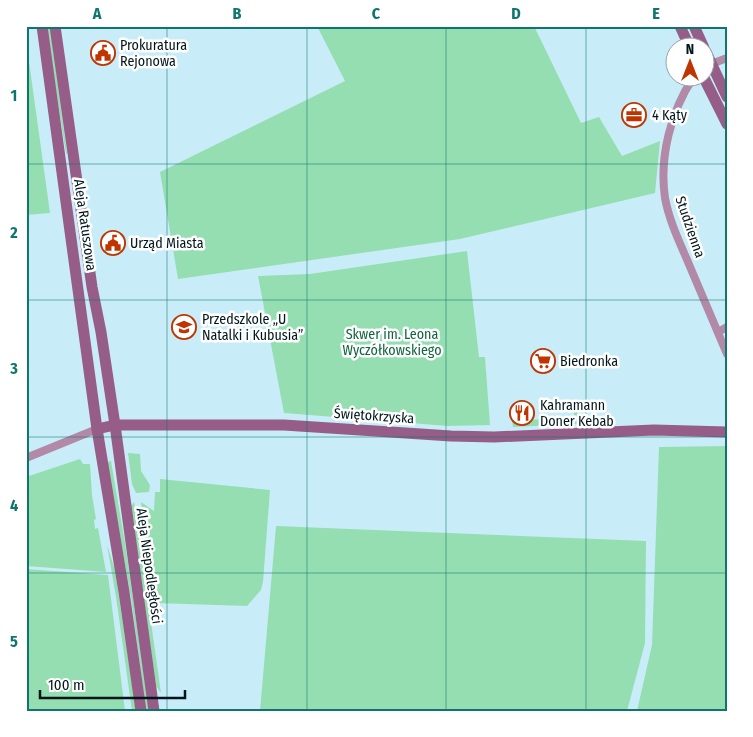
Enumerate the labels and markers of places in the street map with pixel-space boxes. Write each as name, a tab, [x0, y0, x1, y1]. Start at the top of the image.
place label: Prokuratura Rejonowa	[120, 37, 187, 70]
public building icon: Prokuratura Rejonowa	[90, 40, 116, 66]
office icon: 4 Kąty	[621, 102, 647, 128]
place label: 4 Kąty	[652, 107, 688, 124]
public building icon: Urząd Miasta	[100, 230, 126, 256]
place label: Urząd Miasta	[130, 235, 204, 252]
place label: Przedszkole „U Natalki i Kubusia”	[202, 311, 303, 344]
school or university icon: Przedszkole „U Natalki i Kubusia”	[171, 314, 197, 340]
supermarket icon: Biedronka	[530, 348, 556, 374]
place label: Biedronka	[560, 353, 618, 370]
place label: Kahramann Doner Kebab	[540, 397, 614, 430]
restaurant icon: Kahramann Doner Kebab	[509, 400, 535, 426]

